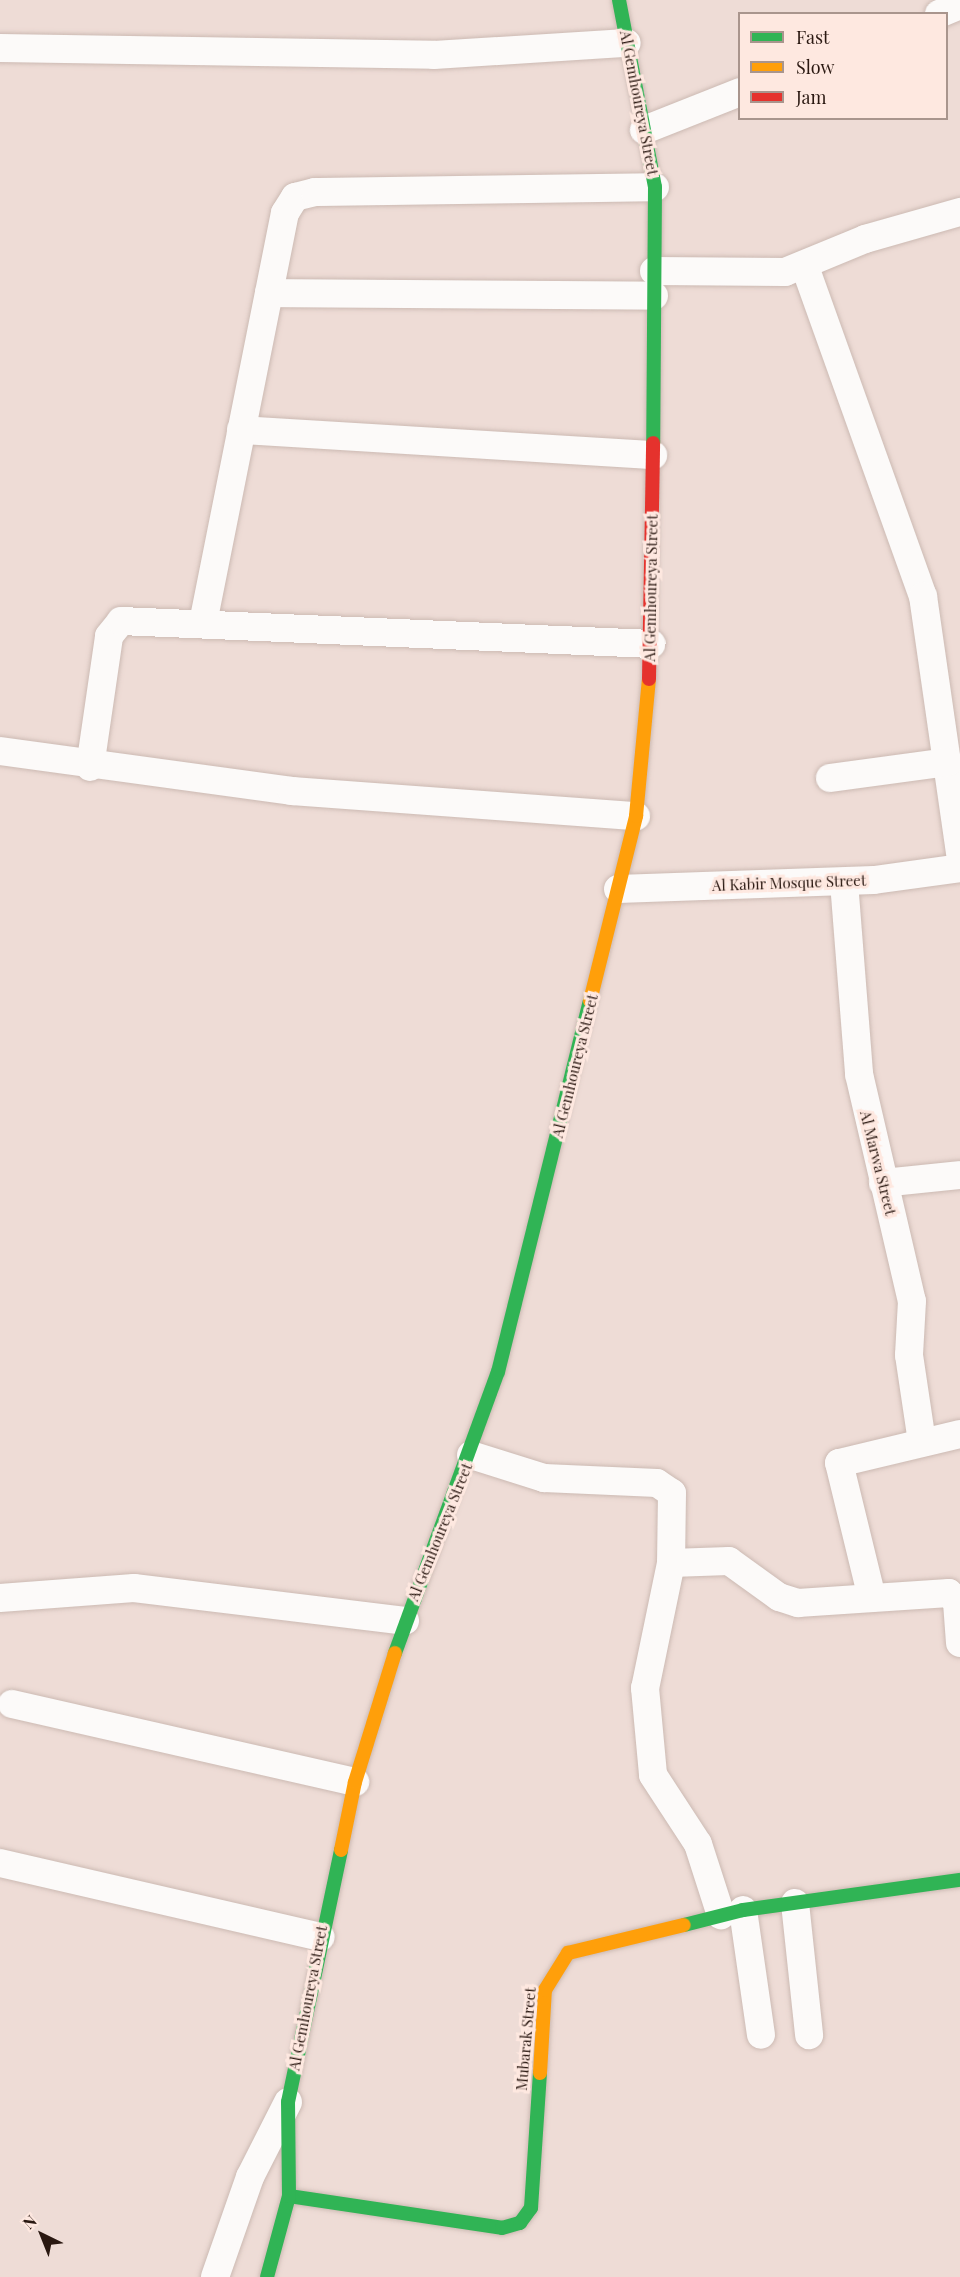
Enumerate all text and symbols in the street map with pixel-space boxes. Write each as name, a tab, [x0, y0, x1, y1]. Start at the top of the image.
legend	[738, 12, 948, 120]
text: Fast	[796, 25, 829, 49]
street label: Al Gemhoureya Street	[616, 29, 662, 177]
text: Slow	[796, 55, 834, 79]
text: Jam	[796, 85, 826, 109]
street label: Al Gemhoureya Street	[641, 514, 661, 662]
street label: Al Kabir Mosque Street	[711, 871, 867, 895]
street label: Al Gemhoureya Street	[548, 992, 602, 1140]
street label: Al Marwa Street	[856, 1109, 900, 1217]
street label: Al Gemhoureya Street	[404, 1460, 476, 1604]
street label: Al Gemhoureya Street	[285, 1924, 331, 2072]
street label: Mubarak Street	[513, 1986, 539, 2092]
north arrow	[12, 2205, 72, 2265]
text: N	[18, 2210, 41, 2233]

